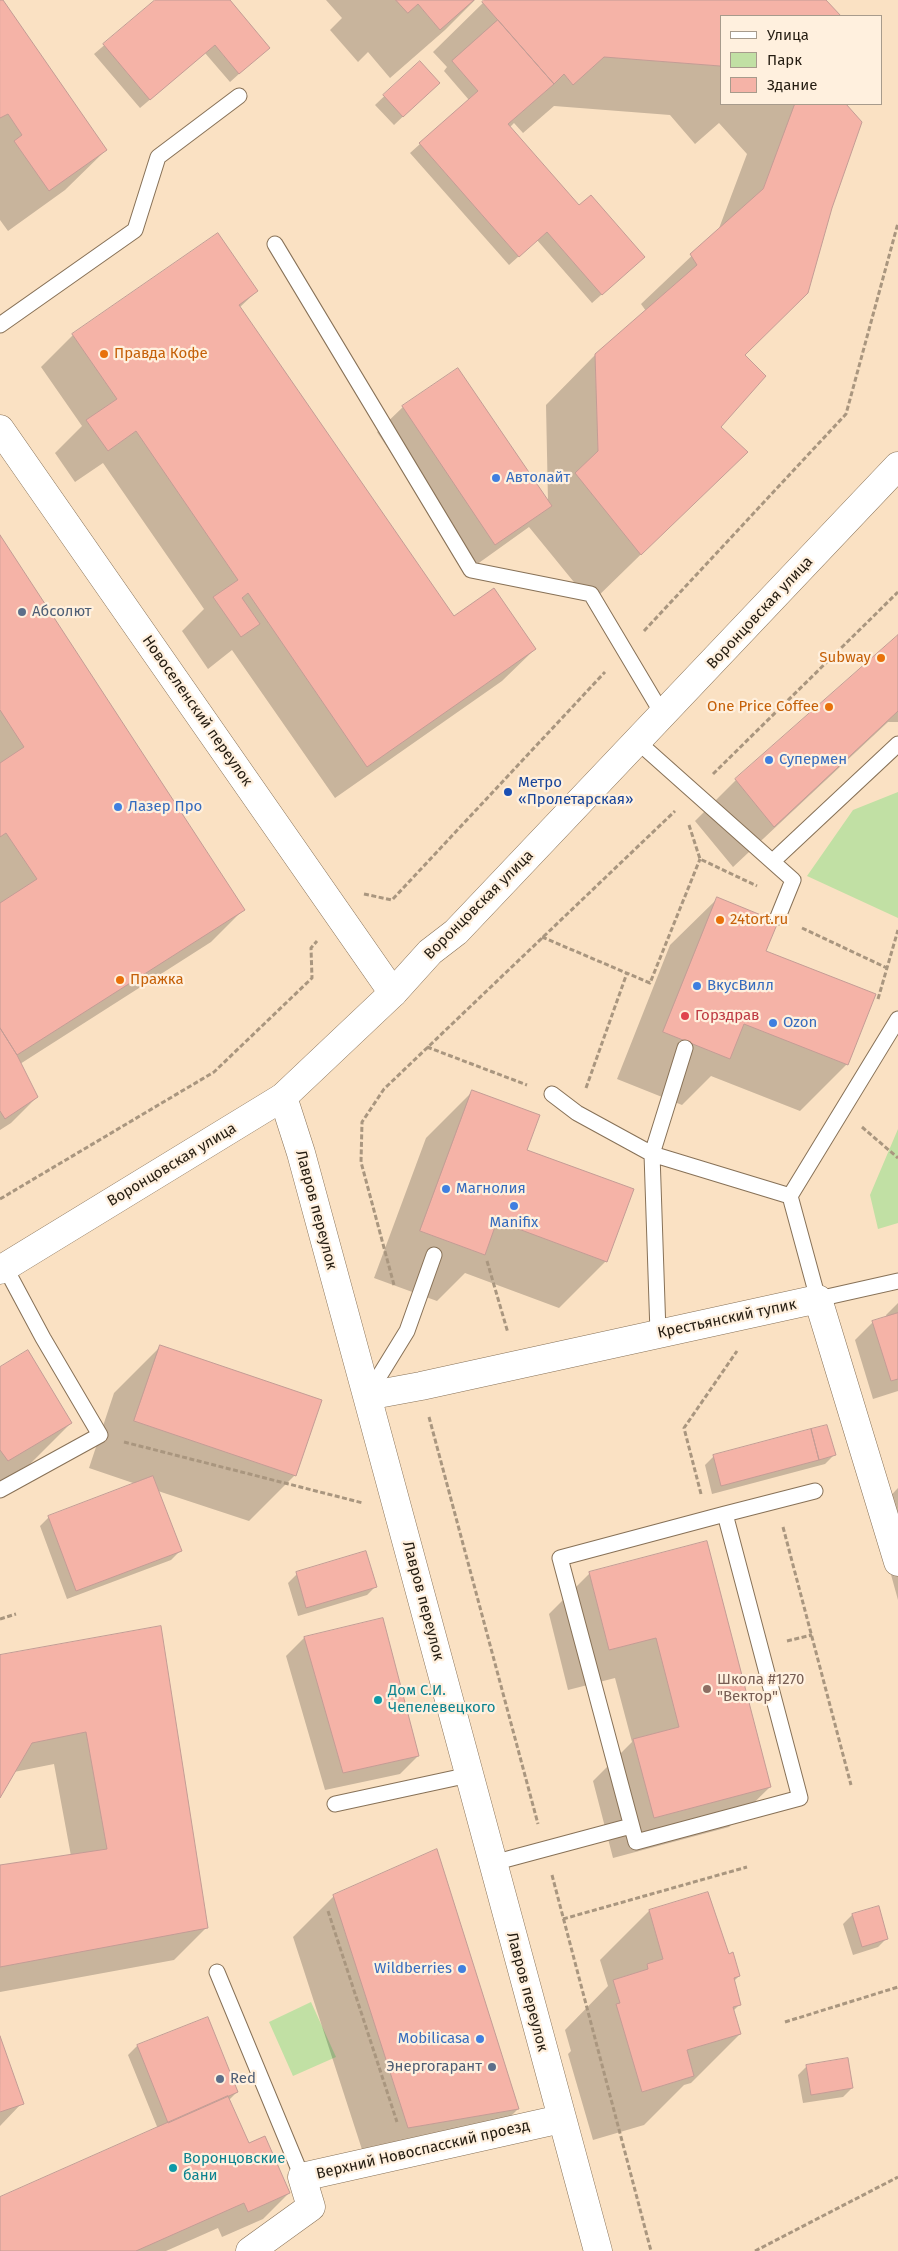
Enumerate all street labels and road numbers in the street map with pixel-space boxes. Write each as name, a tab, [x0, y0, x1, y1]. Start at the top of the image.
street label: Воронцовская улица	[703, 553, 817, 673]
street label: Новоселенский переулок	[138, 632, 256, 790]
street label: Воронцовская улица	[421, 847, 537, 963]
street label: Воронцовская улица	[104, 1119, 240, 1211]
street label: Лавров переулок	[291, 1148, 341, 1272]
street label: Крестьянский тупик	[656, 1295, 798, 1343]
street label: Лавров переулок	[398, 1539, 448, 1663]
street label: Лавров переулок	[502, 1930, 552, 2054]
street label: Верхний Новоспасский проезд	[315, 2117, 531, 2183]

